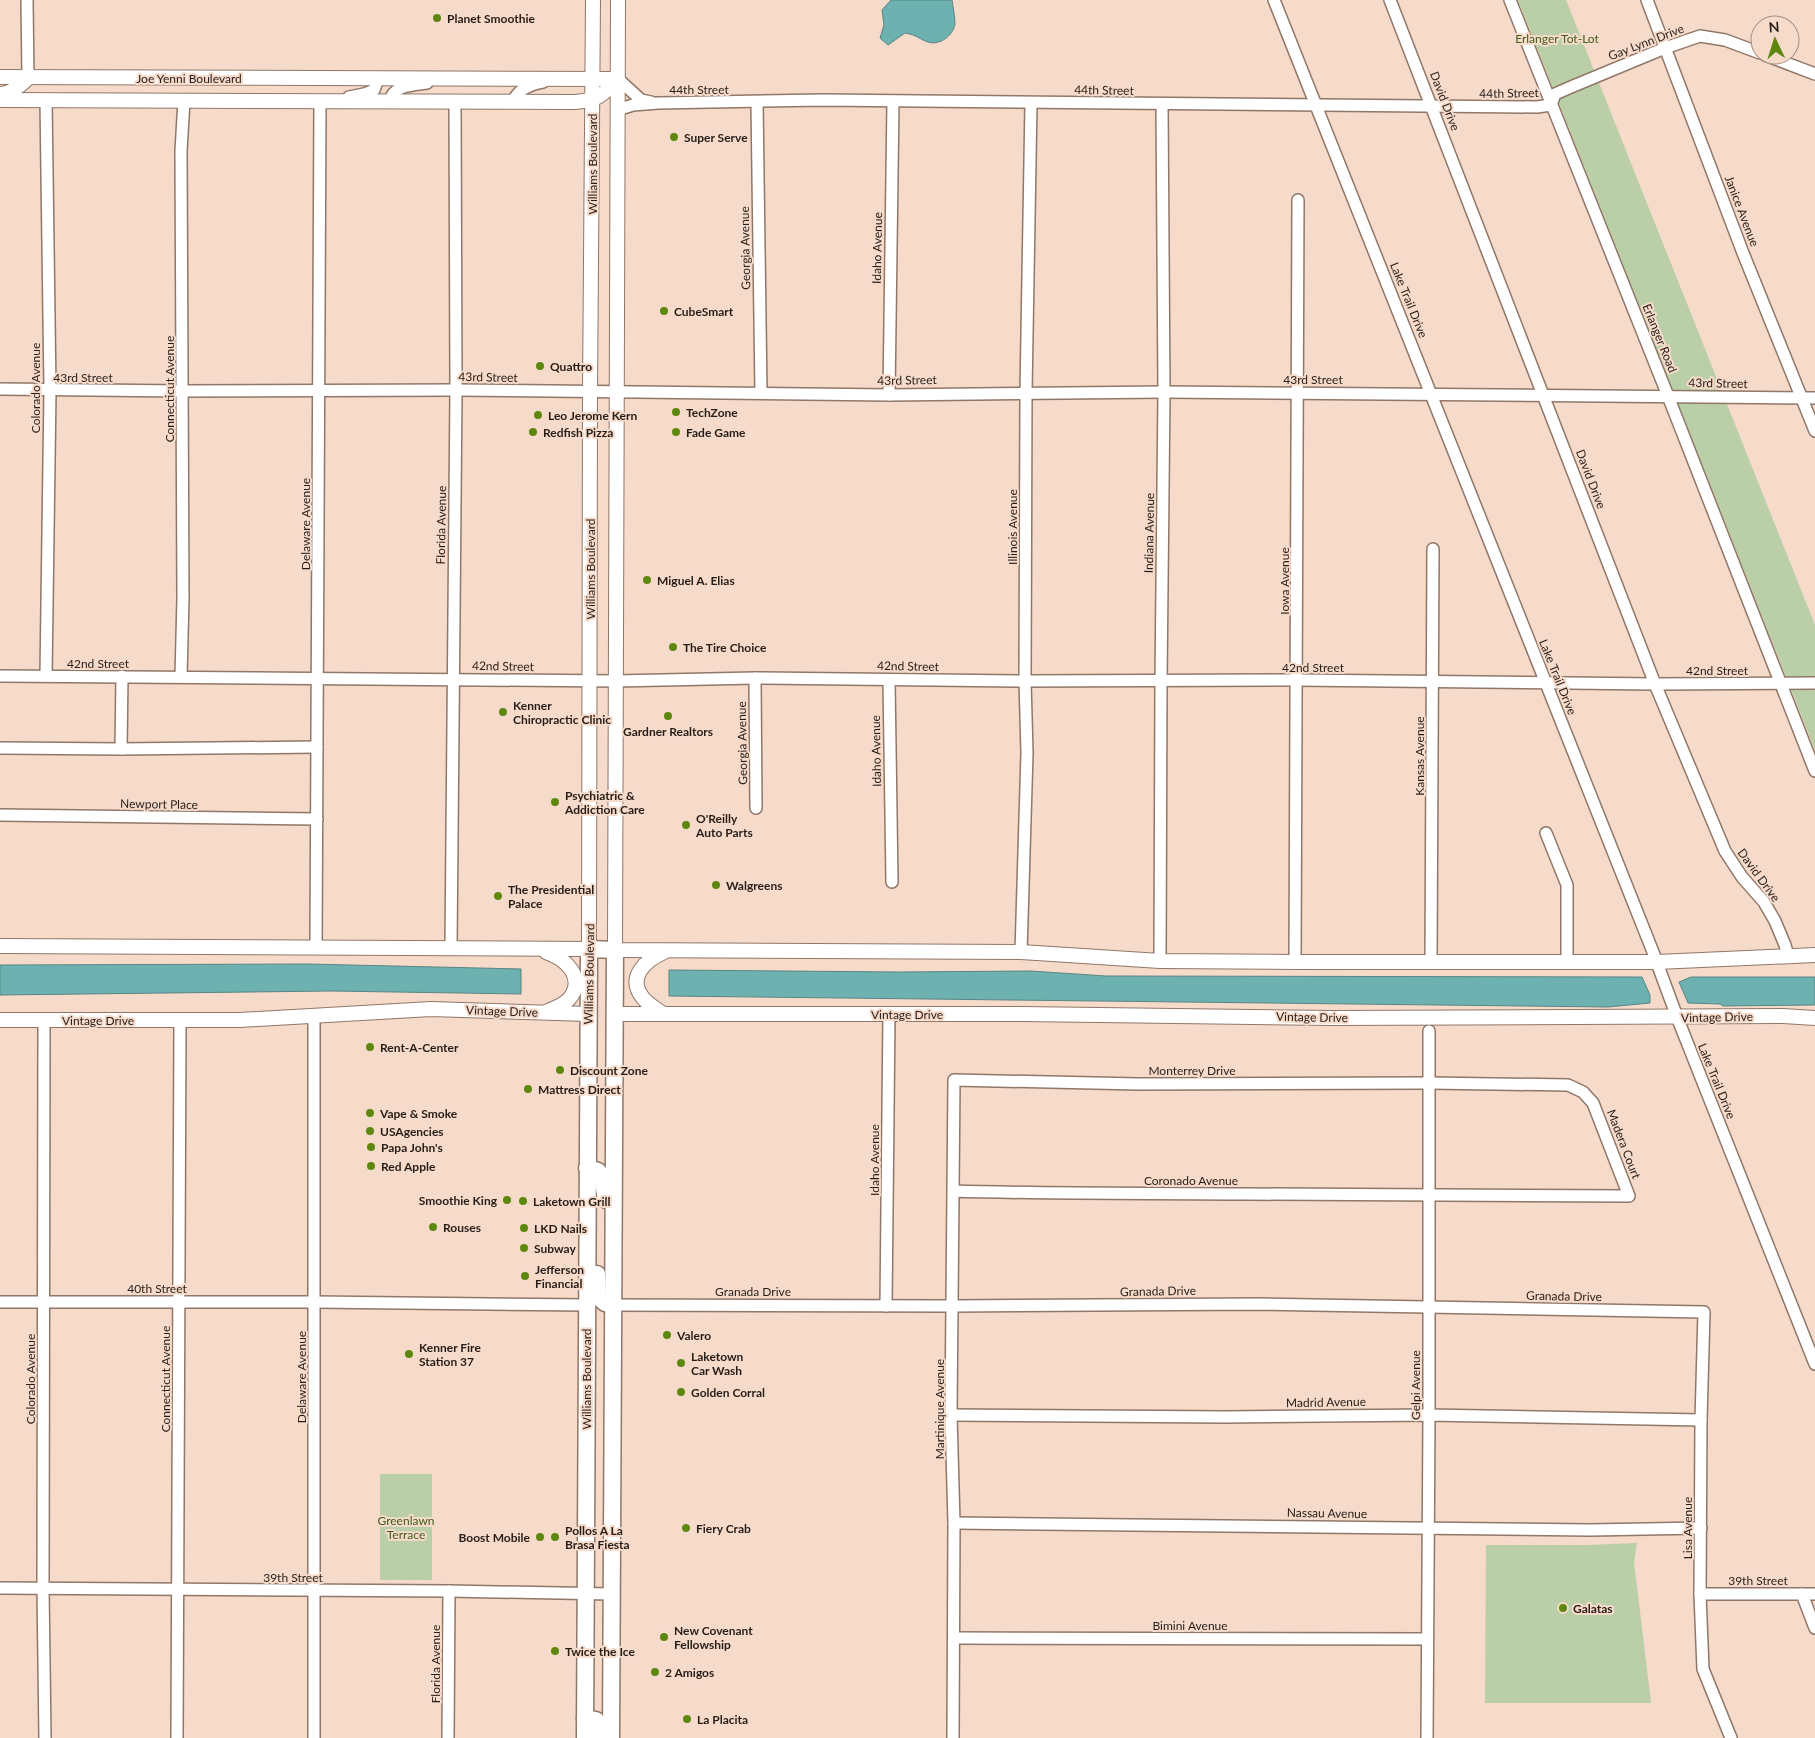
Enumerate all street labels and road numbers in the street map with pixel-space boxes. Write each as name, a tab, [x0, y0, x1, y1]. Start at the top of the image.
street label: Gay Lynn Drive	[1606, 21, 1686, 63]
street label: David Drive	[1427, 69, 1463, 133]
street label: Joe Yenni Boulevard	[136, 71, 242, 86]
street label: 44th Street	[669, 82, 729, 97]
street label: 44th Street	[1074, 82, 1135, 98]
street label: 44th Street	[1479, 85, 1540, 101]
street label: Williams Boulevard	[585, 114, 600, 215]
street label: Janice Avenue	[1722, 173, 1762, 249]
street label: Georgia Avenue	[737, 206, 753, 290]
street label: Idaho Avenue	[869, 212, 885, 284]
street label: Lake Trail Drive	[1387, 260, 1431, 340]
street label: Erlanger Road	[1639, 301, 1681, 375]
street label: Connecticut Avenue	[162, 336, 177, 442]
street label: Colorado Avenue	[28, 343, 43, 433]
street label: 43rd Street	[458, 369, 519, 385]
street label: 43rd Street	[53, 370, 113, 385]
street label: 43rd Street	[877, 372, 938, 388]
street label: 43rd Street	[1283, 372, 1343, 387]
street label: 43rd Street	[1688, 375, 1749, 391]
street label: David Drive	[1573, 447, 1609, 511]
street label: Delaware Avenue	[298, 478, 313, 570]
street label: Florida Avenue	[433, 486, 449, 564]
street label: Illinois Avenue	[1005, 489, 1020, 565]
street label: Indiana Avenue	[1141, 493, 1157, 573]
street label: Williams Boulevard	[583, 519, 598, 620]
street label: Iowa Avenue	[1277, 547, 1292, 615]
street label: Lake Trail Drive	[1536, 637, 1580, 717]
street label: 42nd Street	[67, 656, 130, 671]
street label: 42nd Street	[472, 658, 535, 674]
street label: 42nd Street	[877, 658, 940, 674]
street label: 42nd Street	[1282, 660, 1345, 675]
street label: 42nd Street	[1686, 663, 1749, 678]
street label: Georgia Avenue	[734, 701, 750, 785]
street label: Idaho Avenue	[868, 715, 884, 787]
street label: Kansas Avenue	[1412, 716, 1427, 796]
street label: Newport Place	[120, 796, 198, 812]
street label: David Drive	[1735, 845, 1783, 905]
street label: Williams Boulevard	[581, 923, 597, 1025]
street label: Vintage Drive	[466, 1002, 538, 1020]
street label: Vintage Drive	[871, 1007, 943, 1022]
street label: Vintage Drive	[1276, 1009, 1348, 1025]
street label: Vintage Drive	[1681, 1009, 1753, 1025]
street label: Vintage Drive	[62, 1013, 134, 1028]
street label: Lake Trail Drive	[1695, 1041, 1739, 1121]
street label: Monterrey Drive	[1148, 1063, 1236, 1078]
street label: Madera Court	[1604, 1107, 1644, 1182]
street label: Idaho Avenue	[867, 1124, 882, 1196]
street label: Coronado Avenue	[1144, 1173, 1238, 1188]
street label: 40th Street	[127, 1281, 187, 1296]
street label: Granada Drive	[1120, 1283, 1196, 1299]
street label: Granada Drive	[715, 1284, 791, 1299]
street label: Granada Drive	[1526, 1288, 1602, 1304]
street label: Connecticut Avenue	[158, 1326, 173, 1432]
street label: Williams Boulevard	[579, 1329, 594, 1430]
street label: Delaware Avenue	[294, 1331, 309, 1423]
street label: Colorado Avenue	[23, 1334, 38, 1424]
street label: Gelpi Avenue	[1408, 1350, 1423, 1420]
street label: Martinique Avenue	[932, 1359, 947, 1459]
street label: Madrid Avenue	[1286, 1394, 1366, 1410]
street label: Lisa Avenue	[1680, 1497, 1695, 1559]
street label: Nassau Avenue	[1287, 1505, 1367, 1521]
street label: 39th Street	[263, 1570, 323, 1585]
street label: 39th Street	[1728, 1573, 1788, 1588]
street label: Bimini Avenue	[1152, 1618, 1228, 1633]
street label: Florida Avenue	[428, 1625, 443, 1703]

